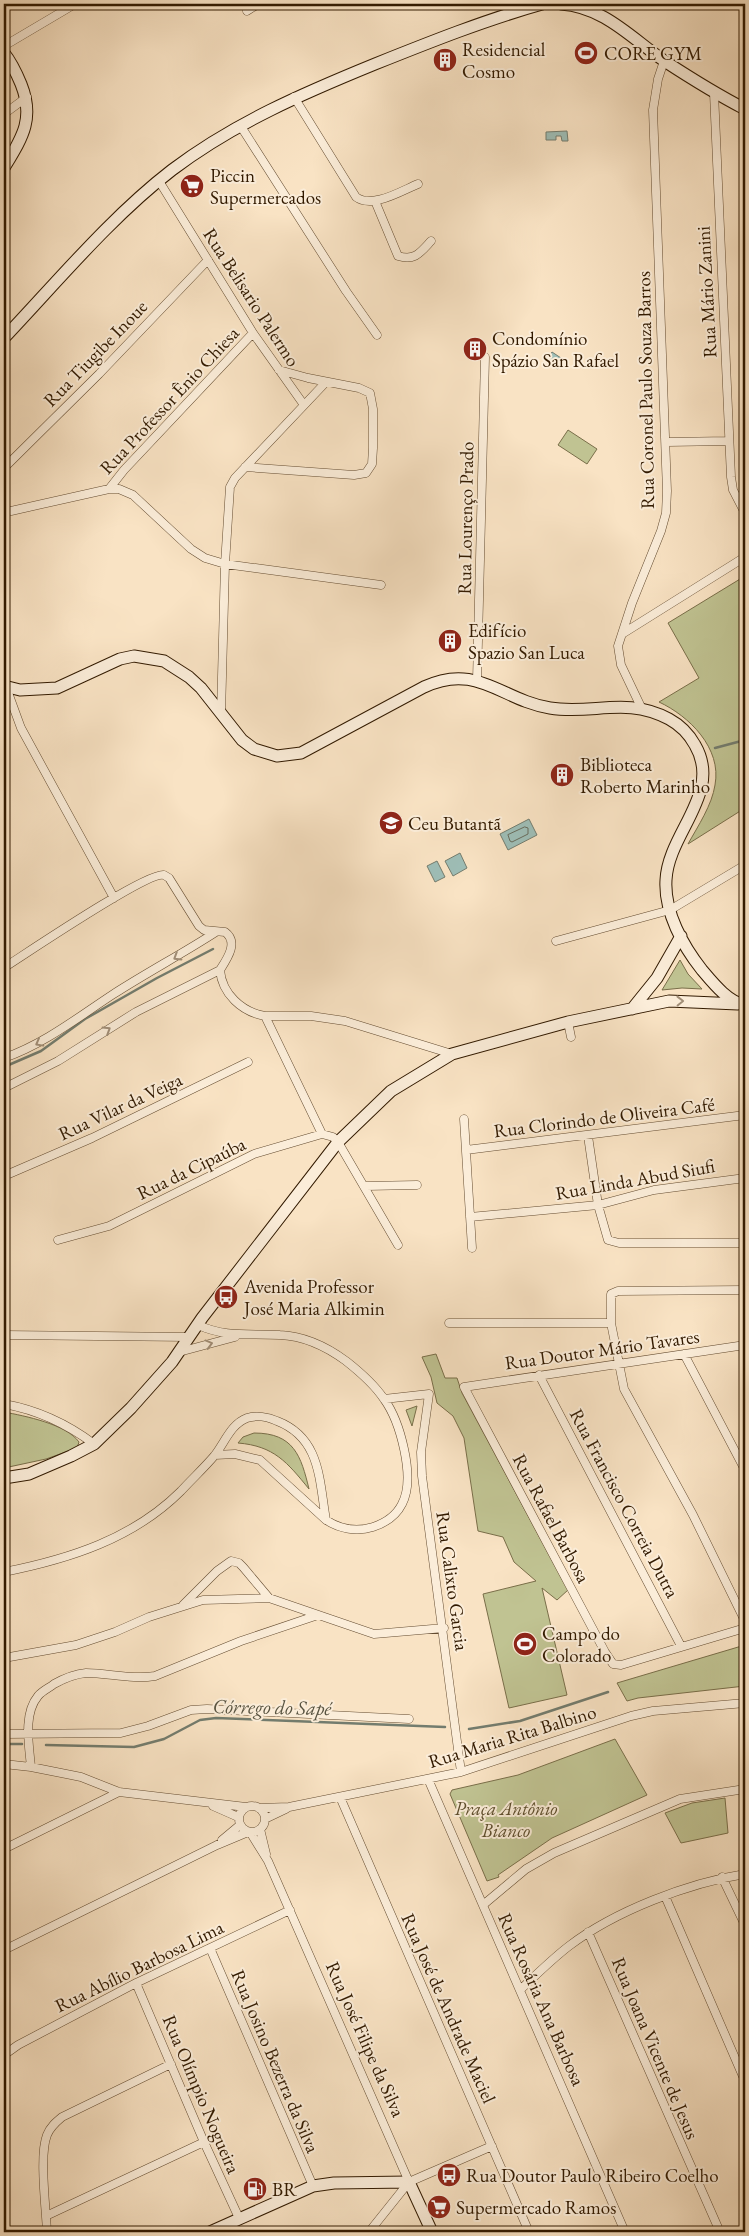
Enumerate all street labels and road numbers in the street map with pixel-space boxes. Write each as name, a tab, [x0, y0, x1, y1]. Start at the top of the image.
street label: Rua Belisario Palermo	[197, 223, 306, 371]
street label: Rua Mário Zanini	[691, 225, 722, 358]
street label: Rua Coronel Paulo Souza Barros	[631, 271, 660, 509]
street label: Rua Tiugibe Inoue	[38, 294, 153, 412]
street label: Rua Professor Ênio Chiesa	[94, 321, 245, 480]
street label: Rua Lourenço Prado	[452, 441, 479, 595]
street label: Rua Vilar da Veiga	[54, 1067, 187, 1146]
street label: Rua Clorindo de Oliveira Café	[492, 1092, 716, 1143]
street label: Rua da Cipaúba	[133, 1131, 250, 1206]
street label: Rua Linda Abud Siufi	[553, 1153, 717, 1206]
street label: Rua Doutor Mário Tavares	[503, 1323, 701, 1376]
street label: Rua Francisco Correia Dutra	[564, 1404, 685, 1603]
street label: Rua Rafael Barbosa	[507, 1449, 596, 1588]
street label: Rua Calixto Garcia	[430, 1510, 475, 1653]
street label: Rua Maria Rita Balbino	[425, 1699, 599, 1774]
street label: Rua José de Andrade Maciel	[395, 1909, 502, 2107]
street label: Rua Rosária Ana Barbosa	[492, 1909, 591, 2090]
street label: Rua Abílio Barbosa Lima	[51, 1915, 228, 2018]
street label: Rua Joana Vicente de Jesus	[606, 1953, 705, 2143]
street label: Rua José Filipe da Silva	[320, 1958, 411, 2121]
street label: Rua Josino Bezerra da Silva	[226, 1966, 326, 2157]
street label: Rua Olímpio Nogueira	[157, 2011, 246, 2178]

